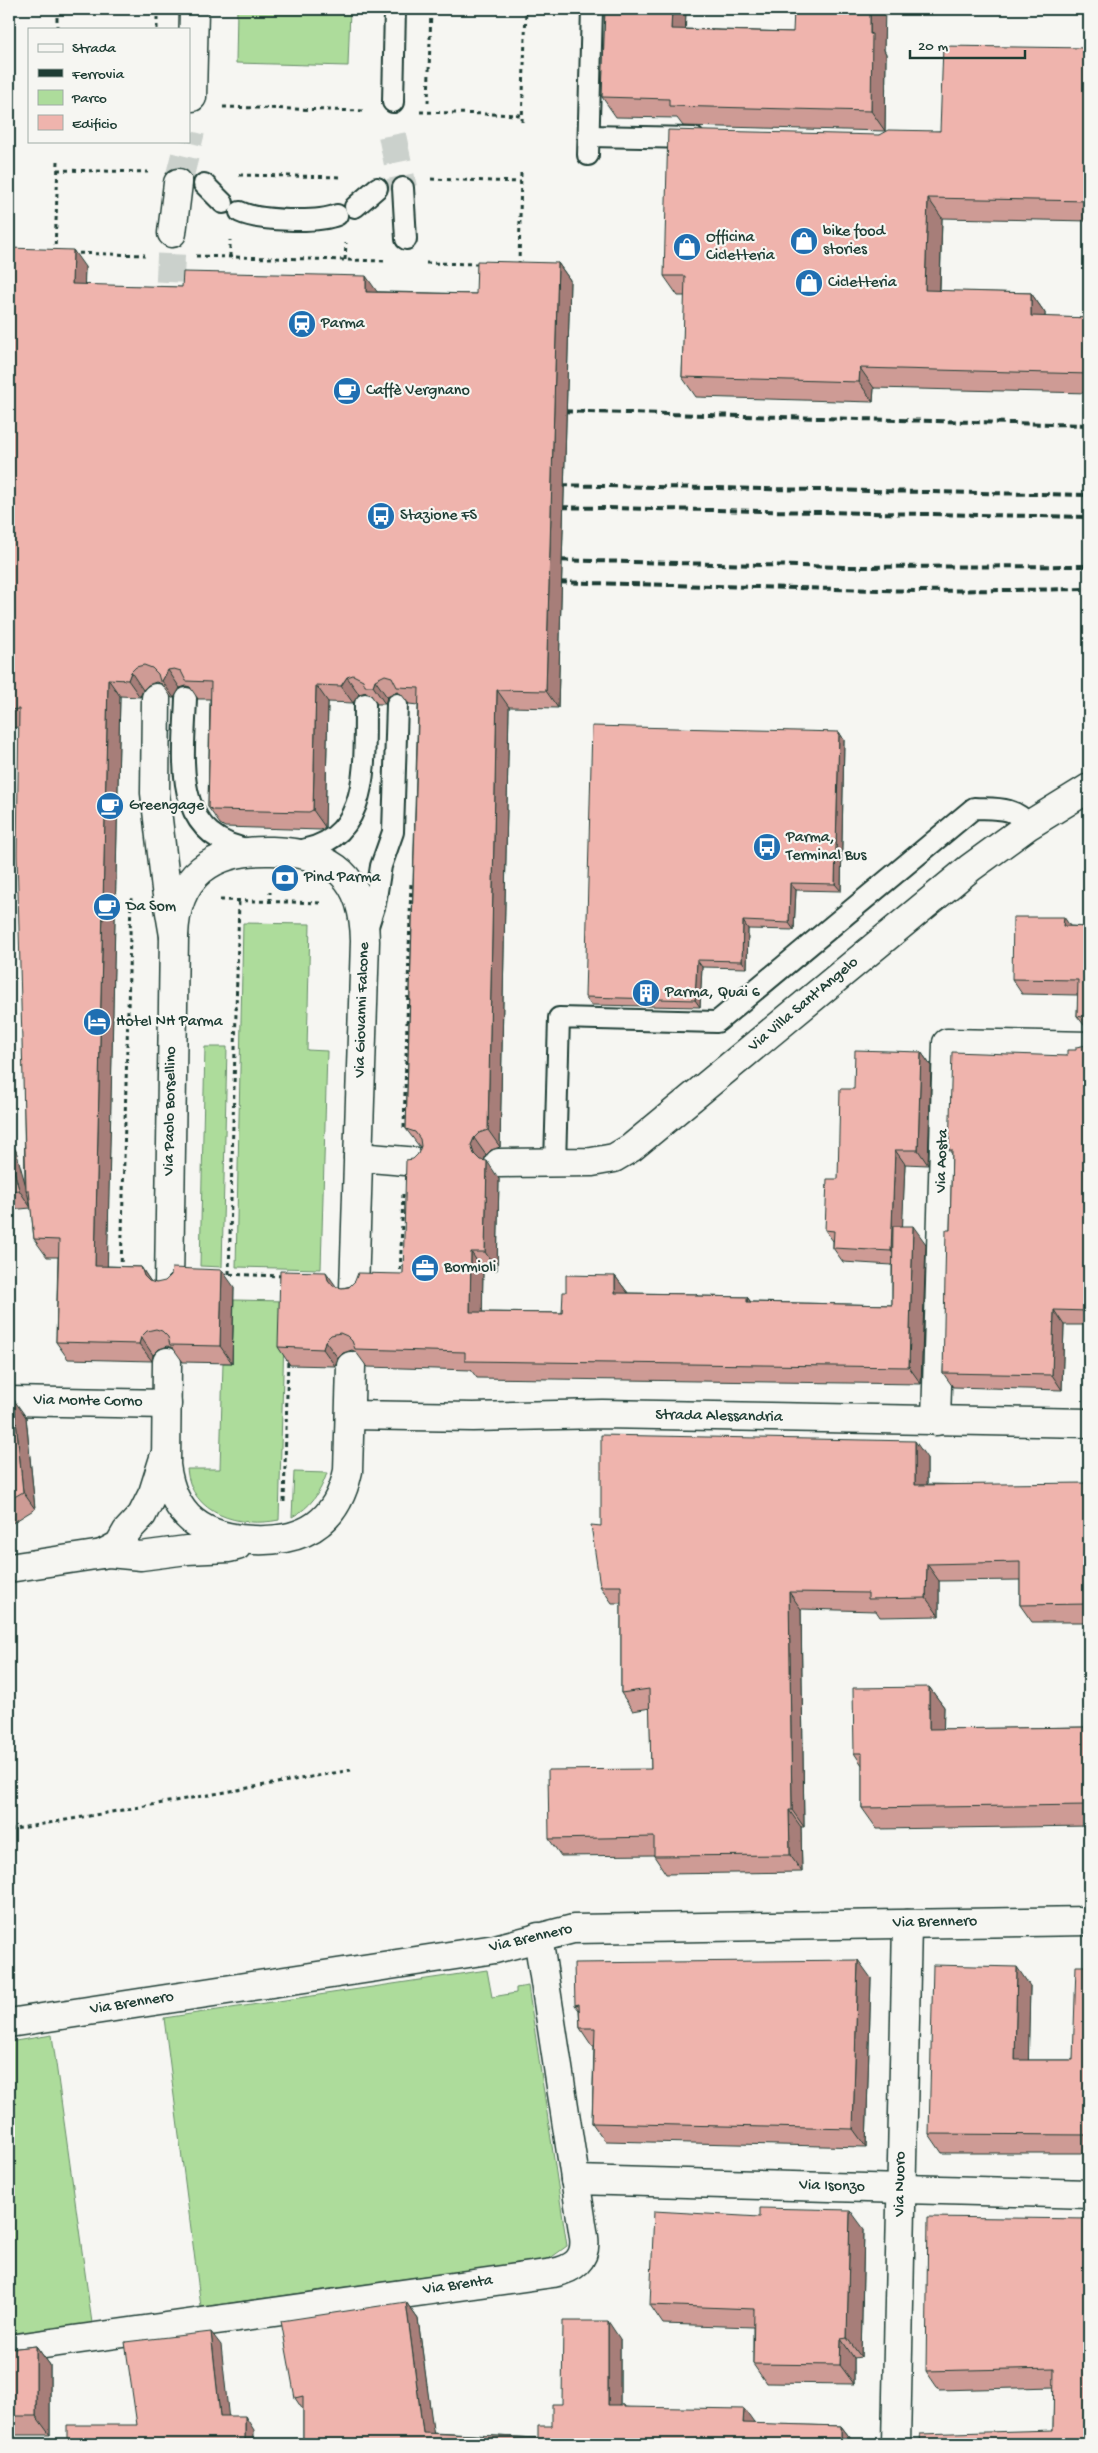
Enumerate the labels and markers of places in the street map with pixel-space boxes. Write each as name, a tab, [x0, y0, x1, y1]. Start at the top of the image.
place label: bike food stories	[823, 223, 887, 260]
shop icon: bike food stories	[789, 226, 819, 256]
place label: Officina Cicletteria	[706, 229, 776, 266]
shop icon: Officina Cicletteria	[672, 232, 702, 262]
shop icon: Cicletteria	[794, 268, 824, 298]
place label: Cicletteria	[828, 274, 898, 293]
station icon: Parma	[287, 309, 317, 339]
place label: Parma	[320, 315, 366, 334]
cafe icon: Caffè Vergnano	[332, 376, 362, 406]
place label: Caffè Vergnano	[366, 382, 470, 401]
bus stop icon: Stazione FS	[366, 501, 396, 531]
place label: Stazione FS	[400, 507, 478, 526]
cafe icon: Greengage	[95, 791, 125, 821]
place label: Greengage	[129, 797, 205, 816]
place label: Parma, Terminal Bus	[785, 829, 867, 866]
bus stop icon: Parma, Terminal Bus	[752, 832, 782, 862]
bank icon: Pind Parma	[270, 863, 300, 893]
place label: Pind Parma	[303, 869, 382, 888]
cafe icon: Da Som	[92, 892, 122, 922]
place label: Da Som	[125, 898, 177, 917]
building icon: Parma, Quai 6	[631, 978, 661, 1008]
place label: Parma, Quai 6	[664, 984, 761, 1003]
hotel icon: Hotel NH Parma	[82, 1007, 112, 1037]
place label: Hotel NH Parma	[116, 1013, 224, 1032]
office icon: Bormioli	[410, 1253, 440, 1283]
place label: Bormioli	[443, 1259, 496, 1278]

